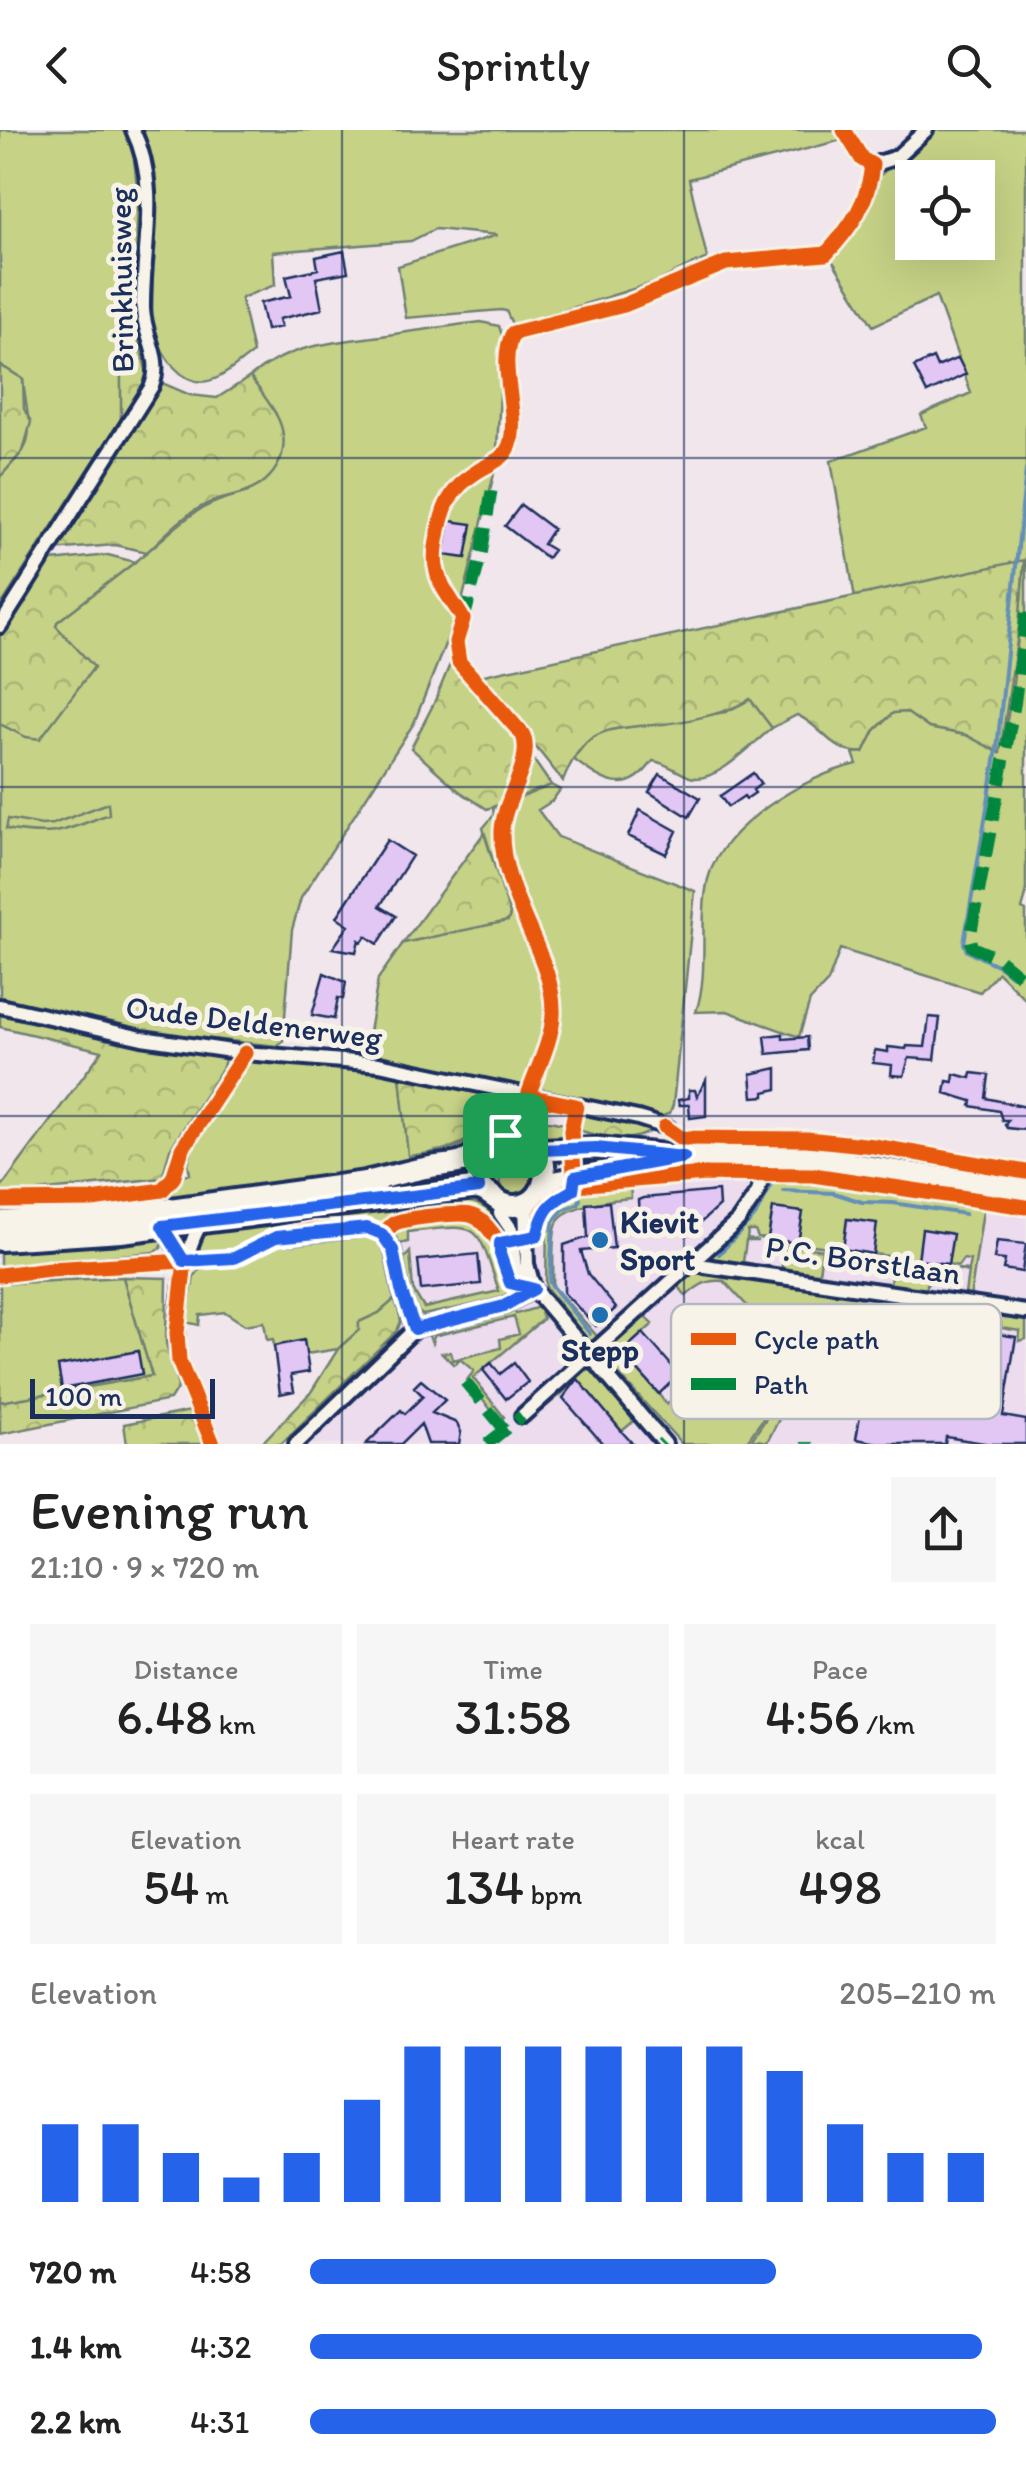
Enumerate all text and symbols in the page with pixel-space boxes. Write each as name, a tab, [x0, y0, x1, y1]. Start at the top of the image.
icon: back	[30, 38, 85, 93]
text: Sprintly	[436, 38, 590, 92]
icon: search	[941, 38, 996, 93]
map controls	[895, 160, 995, 260]
button: locate	[895, 160, 995, 260]
street label: Brinkhuisweg	[100, 186, 142, 373]
street label: Oude Deldenerweg	[124, 987, 385, 1057]
pin	[463, 1093, 548, 1178]
icon: arrive	[478, 1108, 533, 1163]
place label: Kievit Sport	[620, 1203, 699, 1278]
street label: P.C. Borstlaan	[763, 1228, 963, 1292]
marker: Kievit Sport	[589, 1229, 611, 1251]
marker: Stepp	[589, 1304, 611, 1326]
legend	[671, 1304, 1001, 1419]
text: Cycle path	[754, 1322, 879, 1356]
place label: Stepp	[561, 1331, 639, 1369]
text: Path	[754, 1367, 808, 1401]
scale bar	[30, 1374, 215, 1418]
text: 100 m	[45, 1379, 122, 1413]
text: Evening run	[30, 1477, 309, 1543]
button: share	[891, 1477, 996, 1582]
text: 21:10 · 9 × 720 m	[30, 1548, 259, 1586]
text: Distance	[134, 1652, 238, 1686]
text: Time	[483, 1652, 543, 1686]
text: Pace	[812, 1652, 868, 1686]
text: 6.48	[116, 1686, 212, 1747]
text: 31:58	[455, 1686, 571, 1747]
text: 4:56	[765, 1686, 860, 1747]
text: km	[212, 1707, 256, 1741]
text: /km	[860, 1707, 915, 1741]
text: Elevation	[130, 1822, 242, 1856]
text: Heart rate	[451, 1822, 575, 1856]
text: kcal	[815, 1822, 865, 1856]
text: 54	[143, 1856, 199, 1917]
text: 134	[444, 1856, 524, 1917]
text: 498	[798, 1856, 882, 1917]
text: m	[199, 1877, 229, 1911]
text: bpm	[524, 1877, 582, 1911]
text: Elevation	[30, 1974, 157, 2012]
text: 205–210 m	[839, 1974, 996, 2012]
text: 720 m	[30, 2253, 117, 2291]
text: 4:58	[190, 2253, 251, 2291]
text: 1.4 km	[30, 2328, 121, 2366]
text: 4:32	[190, 2328, 251, 2366]
text: 2.2 km	[30, 2403, 121, 2441]
text: 4:31	[190, 2403, 249, 2441]

